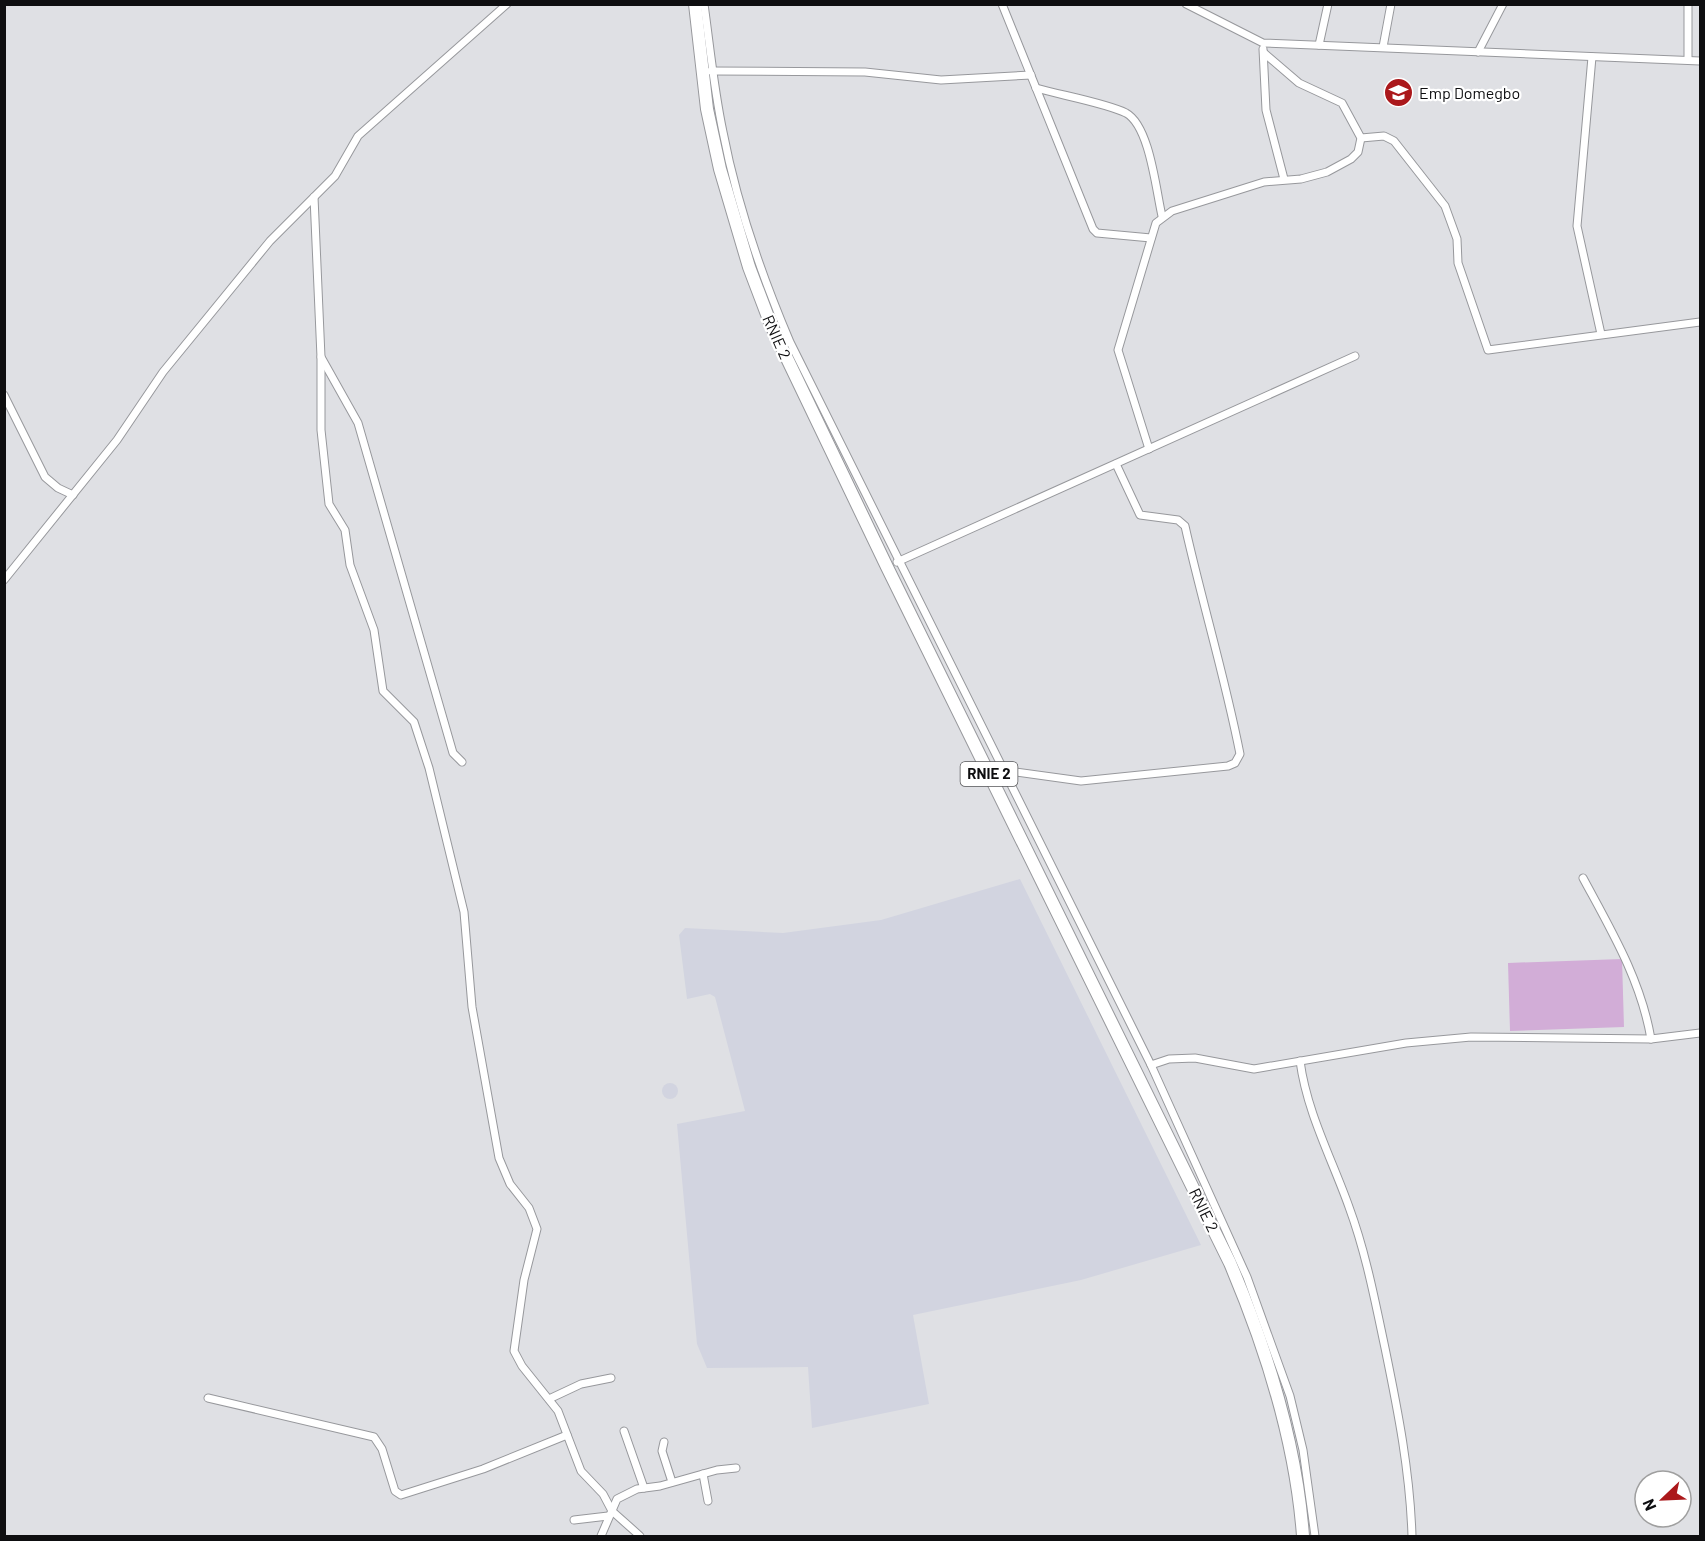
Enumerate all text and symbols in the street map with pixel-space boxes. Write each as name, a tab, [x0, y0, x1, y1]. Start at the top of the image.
school or university icon: Emp Domegbo	[1382, 77, 1414, 109]
place label: Emp Domegbo	[1419, 83, 1520, 102]
street label: RNIE 2	[759, 312, 796, 362]
road number: RNIE 2	[960, 762, 1018, 786]
street label: RNIE 2	[1186, 1185, 1223, 1235]
north arrow	[1633, 1469, 1693, 1529]
text: N	[1638, 1496, 1660, 1514]

